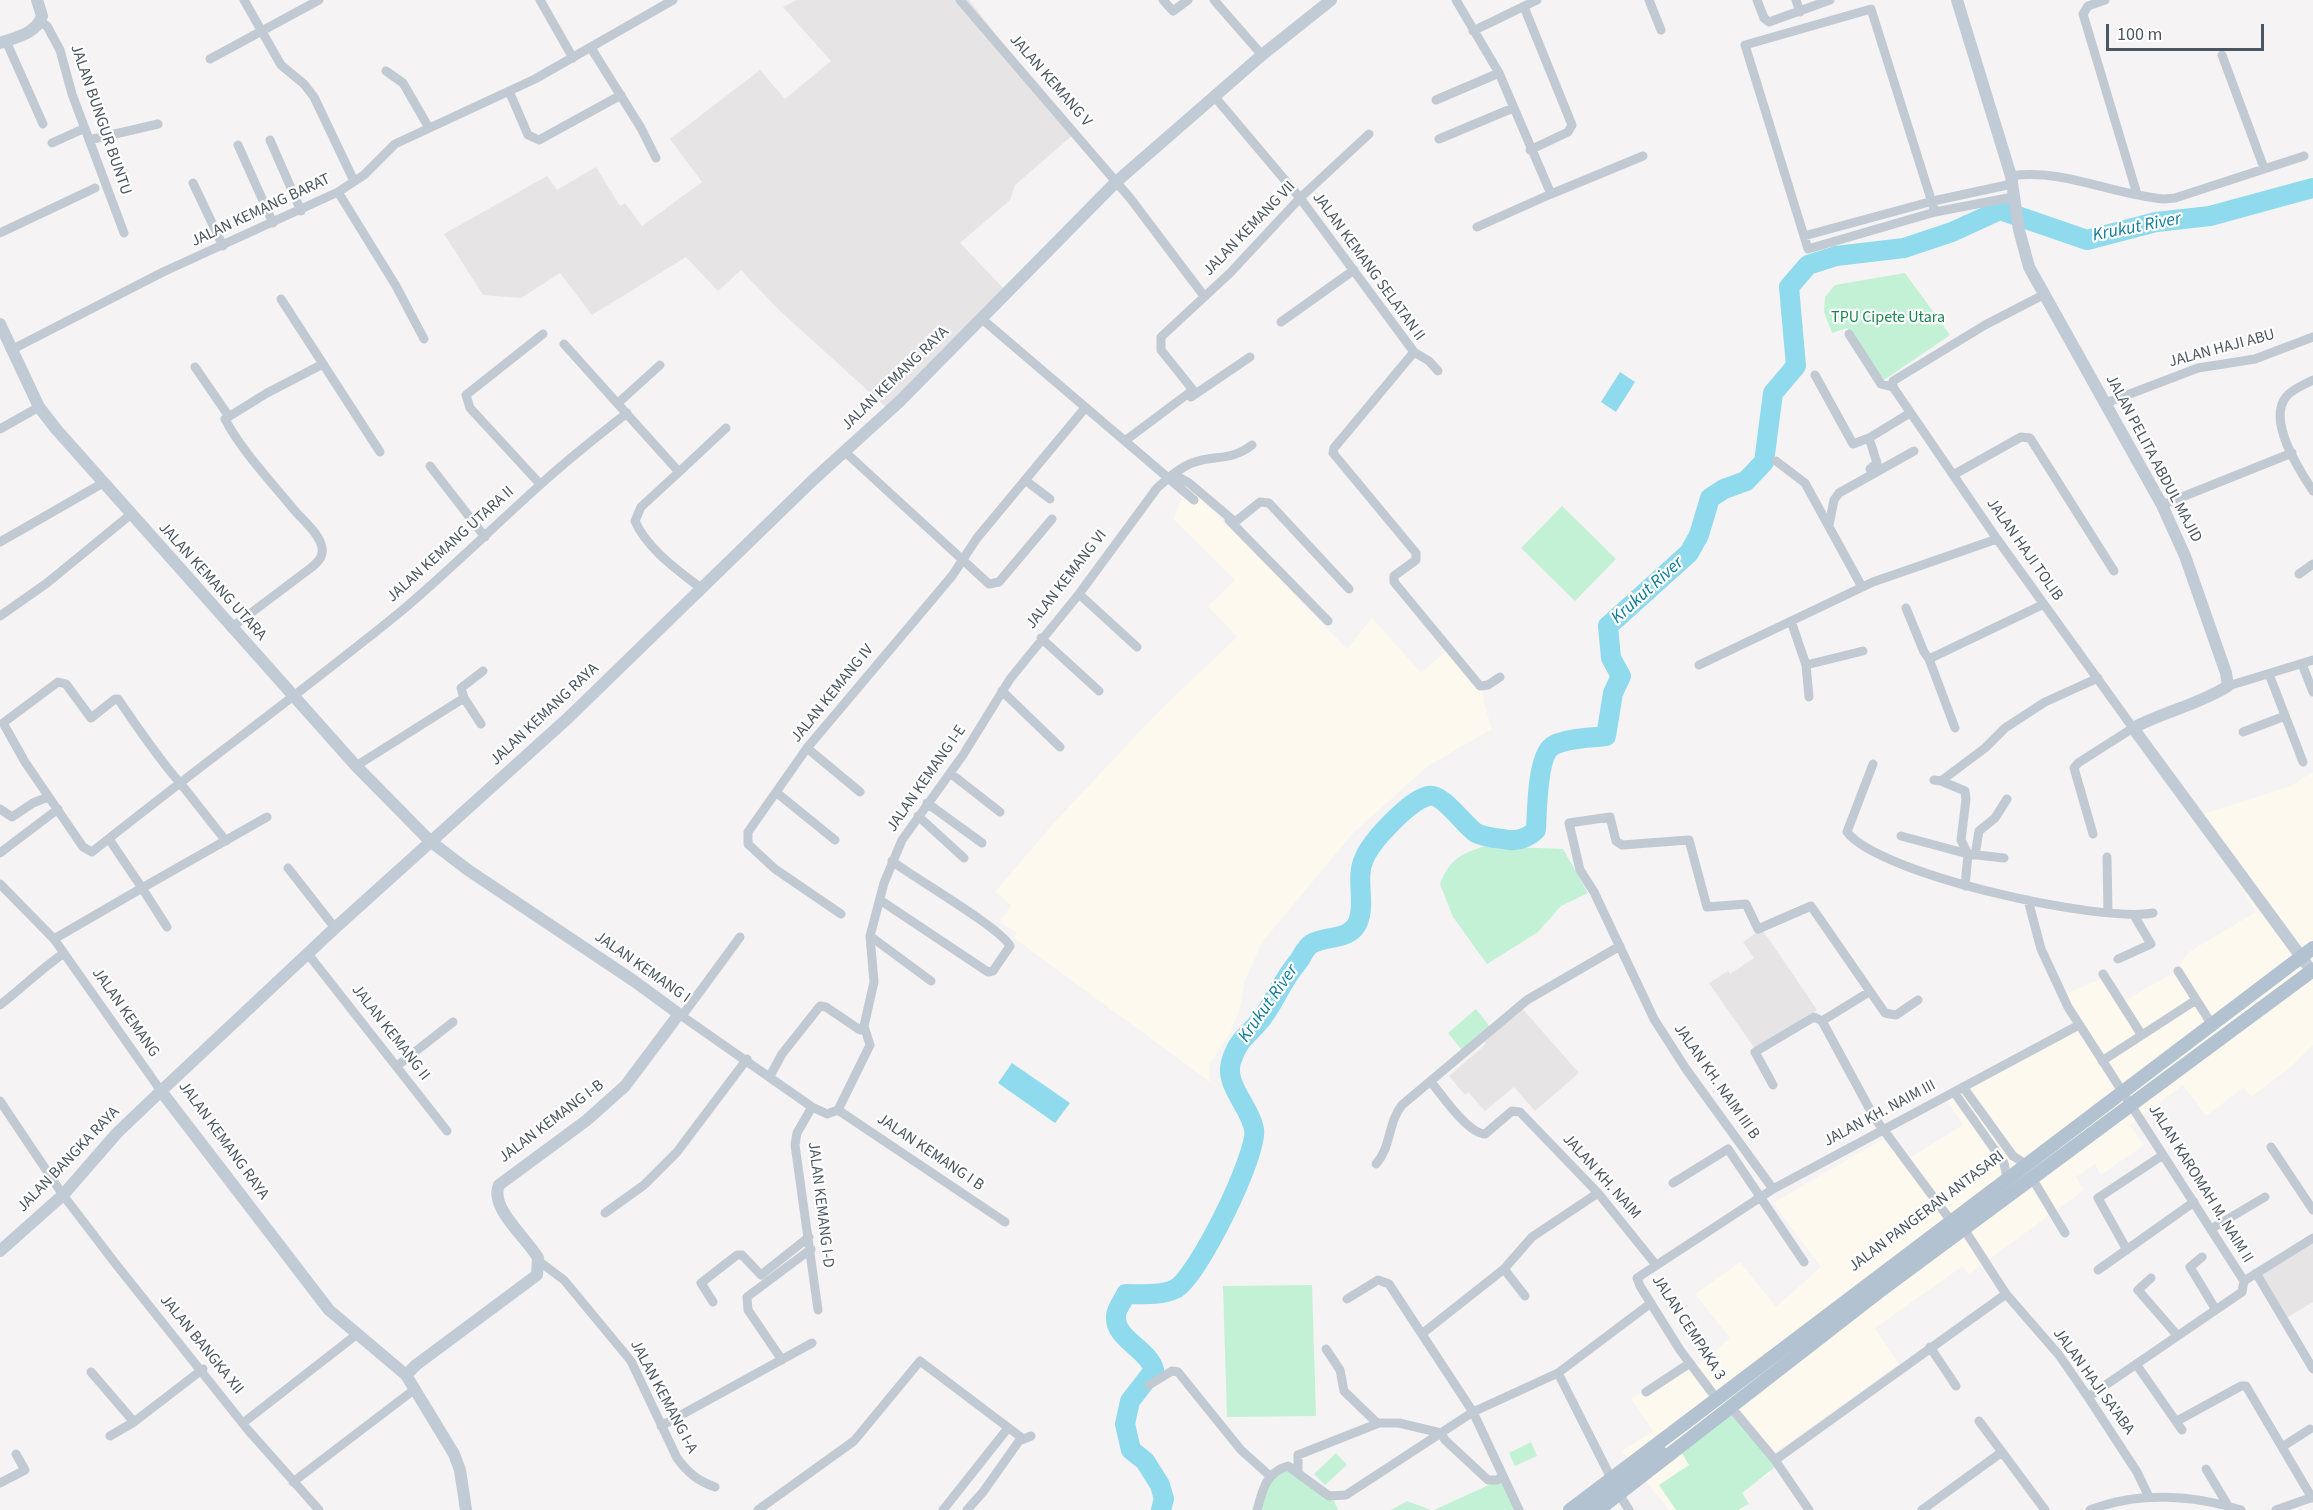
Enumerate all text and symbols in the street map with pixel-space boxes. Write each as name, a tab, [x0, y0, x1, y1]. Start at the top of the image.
scale bar	[2109, 12, 2266, 50]
text: 100 m	[2117, 22, 2162, 47]
street label: JALAN KEMANG V	[1005, 31, 1095, 131]
street label: JALAN BUNGUR BUNTU	[65, 42, 135, 198]
street label: JALAN KEMANG BARAT	[188, 170, 334, 252]
street label: JALAN KEMANG VII	[1200, 178, 1300, 280]
street label: JALAN KEMANG SELATAN II	[1308, 189, 1428, 345]
water label: Krukut River	[2091, 209, 2183, 247]
park label: TPU Cipete Utara	[1831, 308, 1945, 328]
street label: JALAN KEMANG RAYA	[838, 323, 954, 435]
street label: JALAN HAJI ABU	[2167, 326, 2277, 372]
street label: JALAN PELITA ABDUL MAJID	[2101, 372, 2205, 546]
street label: JALAN KEMANG UTARA II	[384, 483, 518, 607]
street label: JALAN HAJI TOLIB	[1981, 495, 2067, 605]
street label: JALAN KEMANG UTARA	[154, 519, 270, 645]
street label: JALAN KEMANG VI	[1022, 527, 1112, 633]
water label: Krukut River	[1607, 553, 1689, 629]
street label: JALAN KEMANG IV	[788, 641, 878, 747]
street label: JALAN KEMANG RAYA	[487, 660, 603, 770]
street label: JALAN KEMANG I-E	[883, 722, 971, 836]
street label: JALAN KEMANG I	[591, 928, 693, 1008]
water label: Krukut River	[1234, 961, 1304, 1047]
street label: JALAN KEMANG	[87, 965, 163, 1061]
street label: JALAN KEMANG II	[347, 981, 433, 1085]
street label: JALAN KH. NAIM III B	[1669, 1021, 1763, 1143]
street label: JALAN KEMANG I-B	[496, 1076, 608, 1168]
street label: JALAN KH. NAIM III	[1821, 1076, 1939, 1152]
street label: JALAN KEMANG RAYA	[174, 1078, 272, 1204]
street label: JALAN KAROMAH M. NAIM II	[2143, 1101, 2257, 1267]
street label: JALAN BANGKA RAYA	[14, 1103, 124, 1217]
street label: JALAN KEMANG I B	[873, 1110, 987, 1196]
street label: JALAN KH. NAIM	[1558, 1130, 1644, 1224]
street label: JALAN KEMANG I-D	[803, 1141, 837, 1269]
street label: JALAN PANGERAN ANTASARI	[1846, 1147, 2008, 1277]
street label: JALAN CEMPAKA 3	[1647, 1272, 1729, 1384]
street label: JALAN BANGKA XII	[155, 1291, 247, 1399]
street label: JALAN HAJI SA'ABA	[2048, 1325, 2138, 1439]
street label: JALAN KEMANG I-A	[625, 1337, 701, 1457]

